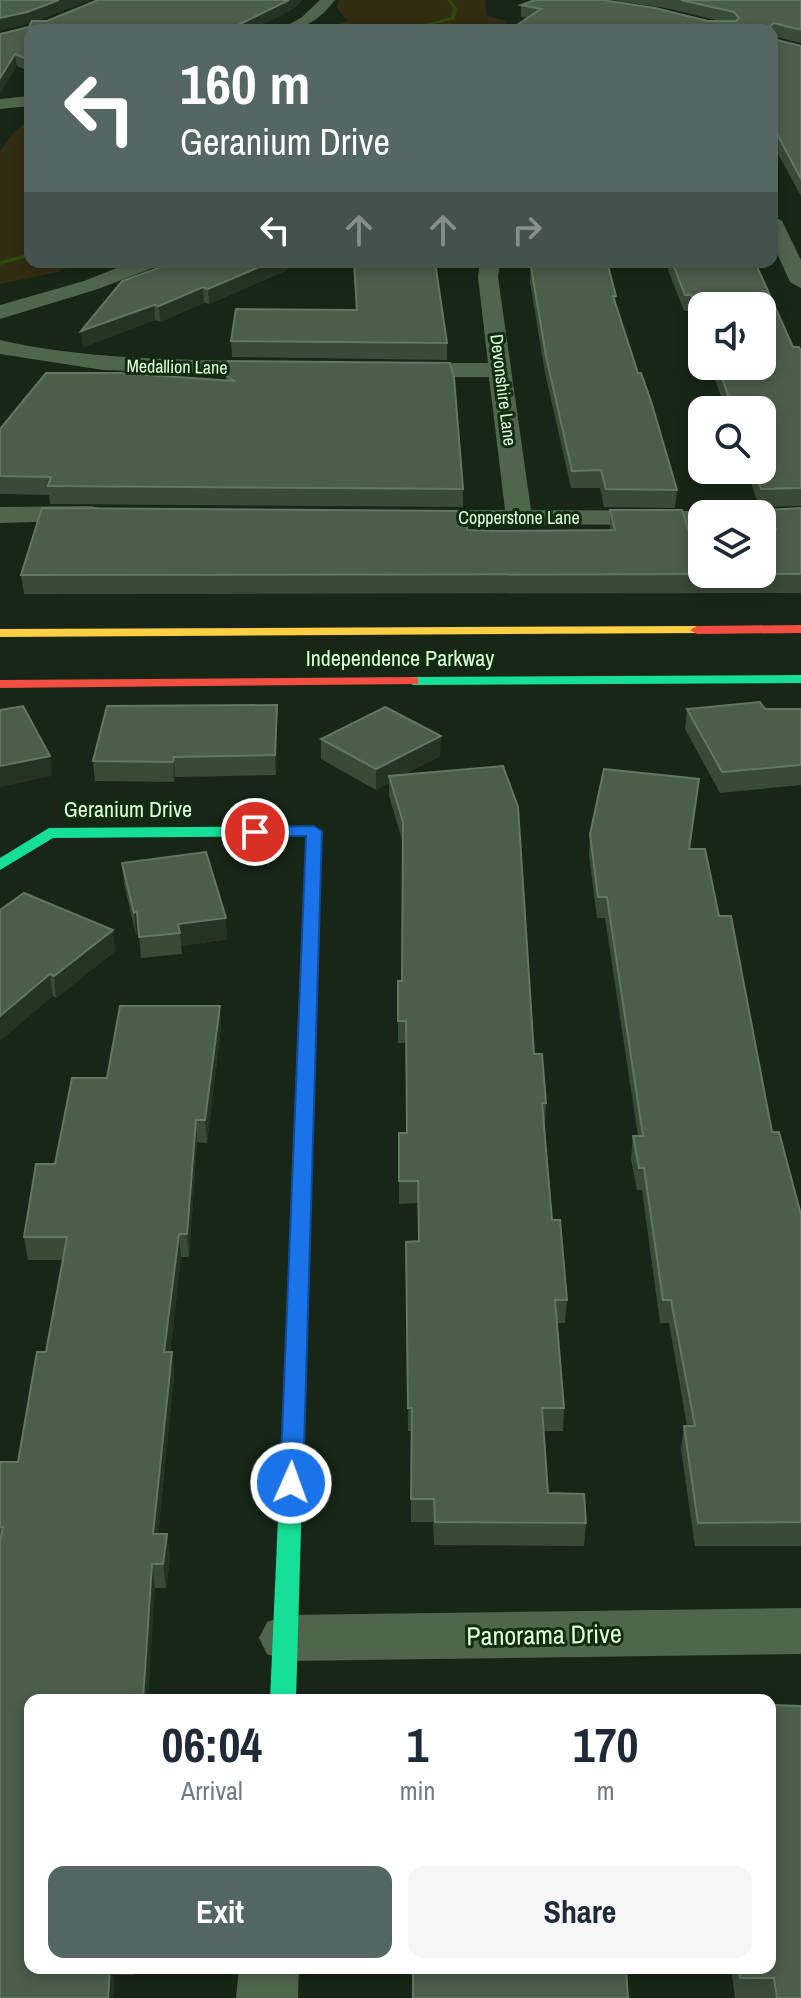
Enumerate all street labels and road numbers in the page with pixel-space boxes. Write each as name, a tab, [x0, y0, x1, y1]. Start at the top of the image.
street label: Devonshire Lane	[484, 333, 523, 447]
street label: Medallion Lane	[126, 353, 228, 380]
street label: Copperstone Lane	[458, 505, 580, 530]
street label: Independence Parkway	[306, 643, 494, 673]
street label: Geranium Drive	[64, 794, 192, 824]
street label: Panorama Drive	[466, 1616, 622, 1653]

